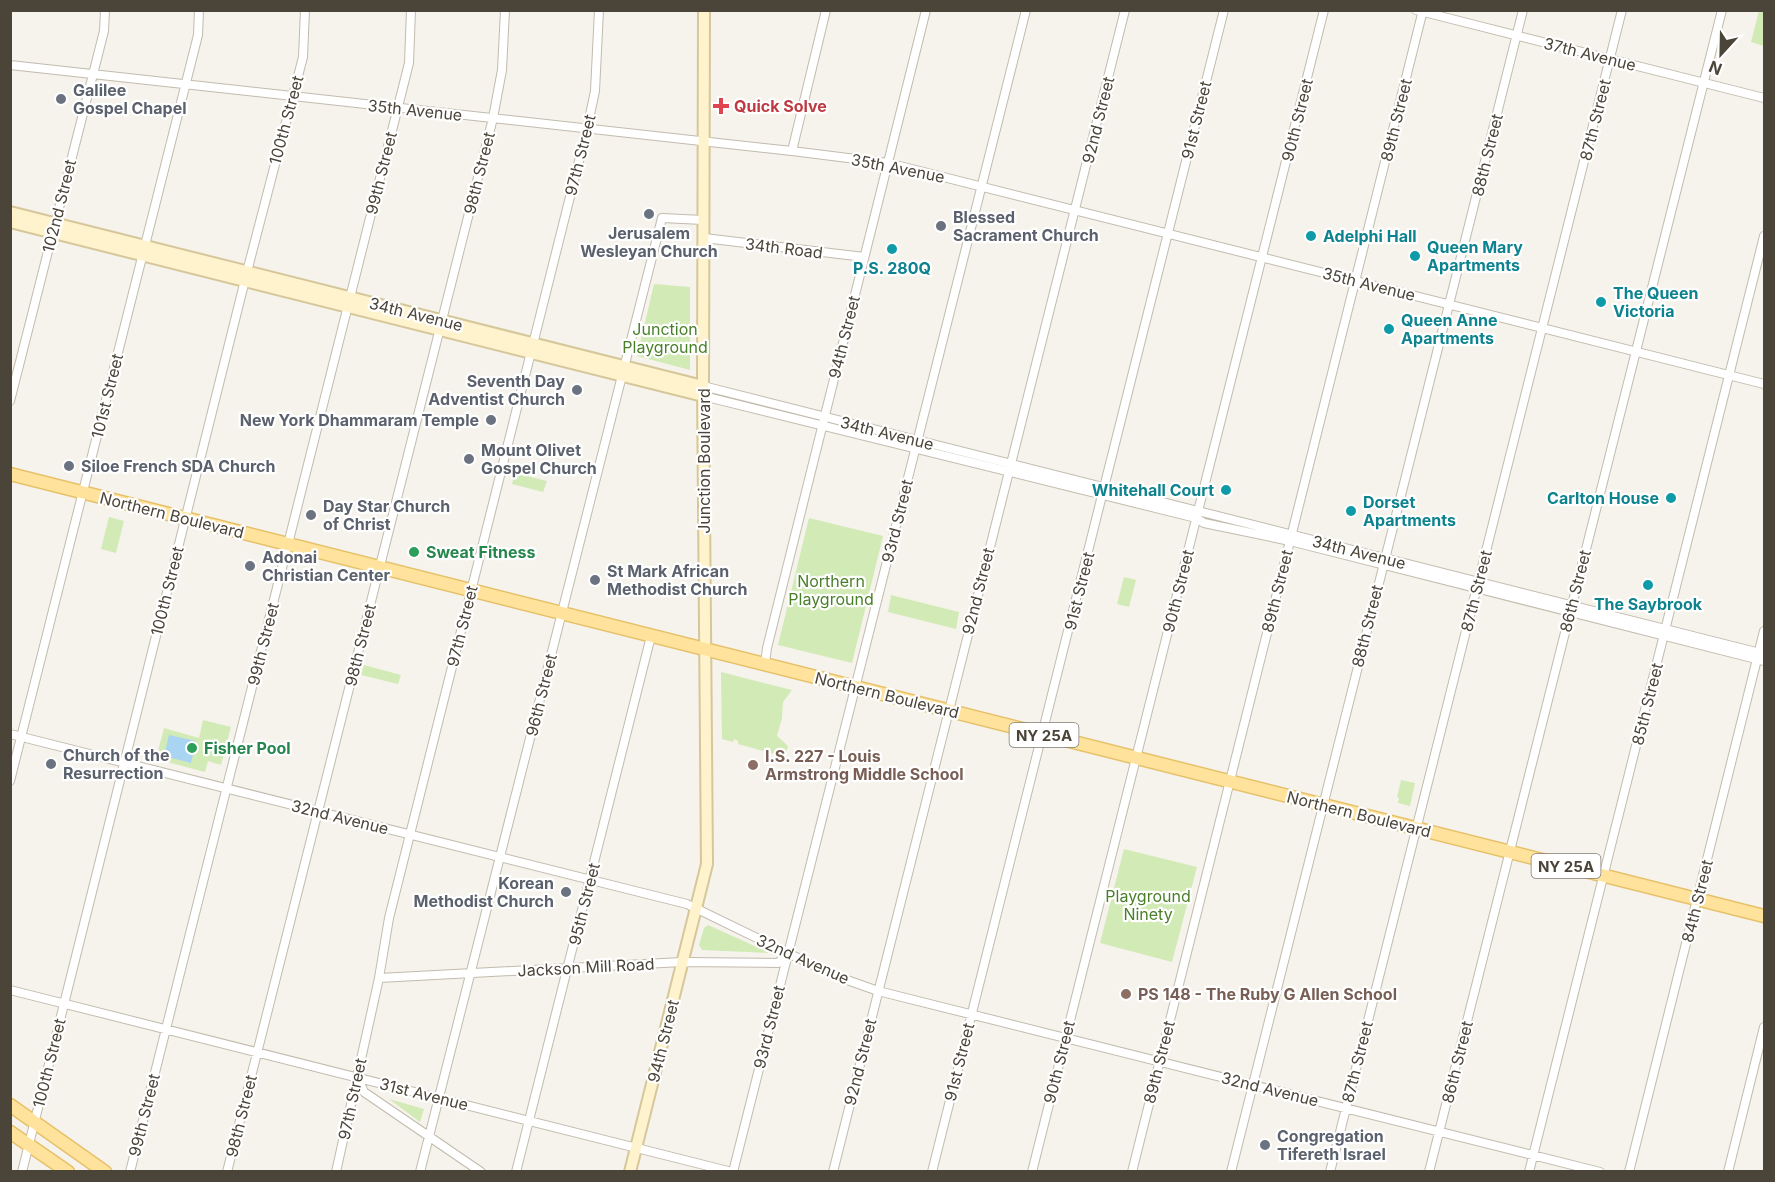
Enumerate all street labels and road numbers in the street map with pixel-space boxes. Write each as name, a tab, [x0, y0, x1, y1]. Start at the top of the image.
street label: 37th Avenue	[1542, 33, 1638, 75]
street label: 100th Street	[265, 73, 307, 167]
street label: 92nd Street	[1078, 75, 1118, 165]
street label: 90th Street	[1277, 77, 1317, 163]
street label: 89th Street	[1376, 77, 1416, 163]
street label: 87th Street	[1575, 77, 1615, 163]
street label: 91st Street	[1177, 79, 1215, 161]
street label: 35th Avenue	[367, 95, 463, 125]
street label: 97th Street	[560, 112, 600, 198]
street label: 88th Street	[1467, 112, 1507, 198]
street label: 99th Street	[361, 130, 401, 216]
street label: 98th Street	[459, 130, 499, 216]
street label: 35th Avenue	[849, 149, 947, 187]
street label: 102nd Street	[38, 157, 80, 255]
street label: 34th Road	[744, 233, 824, 263]
street label: 35th Avenue	[1320, 263, 1418, 305]
street label: 34th Avenue	[367, 293, 465, 335]
street label: 94th Street	[824, 294, 864, 380]
street label: 101st Street	[87, 352, 127, 440]
street label: Junction Boulevard	[694, 388, 714, 534]
street label: 34th Avenue	[838, 412, 936, 454]
street label: 93rd Street	[877, 477, 917, 565]
street label: Northern Boulevard	[98, 487, 246, 543]
street label: 34th Avenue	[1310, 531, 1408, 573]
street label: 100th Street	[146, 544, 188, 638]
street label: 92nd Street	[958, 546, 998, 636]
street label: 90th Street	[1158, 548, 1198, 634]
street label: 89th Street	[1257, 548, 1297, 634]
street label: 87th Street	[1456, 548, 1496, 634]
street label: 86th Street	[1555, 548, 1595, 634]
street label: 91st Street	[1060, 550, 1098, 632]
street label: 97th Street	[442, 583, 482, 669]
street label: 88th Street	[1347, 583, 1387, 669]
street label: 99th Street	[243, 601, 283, 687]
street label: 98th Street	[340, 602, 380, 688]
street label: 96th Street	[521, 652, 561, 738]
street label: 85th Street	[1627, 661, 1667, 747]
street label: Northern Boulevard	[813, 667, 961, 723]
road number: NY 25A	[1010, 723, 1078, 747]
street label: Northern Boulevard	[1285, 786, 1433, 842]
street label: 32nd Avenue	[289, 795, 391, 839]
road number: NY 25A	[1532, 854, 1600, 878]
street label: 84th Street	[1677, 858, 1717, 944]
street label: 95th Street	[564, 861, 604, 947]
street label: 32nd Avenue	[753, 930, 853, 988]
street label: Jackson Mill Road	[517, 953, 655, 981]
street label: 93rd Street	[749, 983, 789, 1071]
street label: 94th Street	[643, 998, 683, 1084]
street label: 100th Street	[28, 1016, 70, 1110]
street label: 92nd Street	[840, 1017, 880, 1107]
street label: 90th Street	[1039, 1019, 1079, 1105]
street label: 89th Street	[1139, 1019, 1179, 1105]
street label: 87th Street	[1337, 1019, 1377, 1105]
street label: 86th Street	[1437, 1019, 1477, 1105]
street label: 91st Street	[940, 1021, 978, 1103]
street label: 97th Street	[334, 1056, 370, 1142]
street label: 32nd Avenue	[1219, 1067, 1321, 1111]
street label: 99th Street	[124, 1072, 164, 1158]
street label: 98th Street	[221, 1073, 261, 1159]
street label: 31st Avenue	[378, 1073, 470, 1115]

